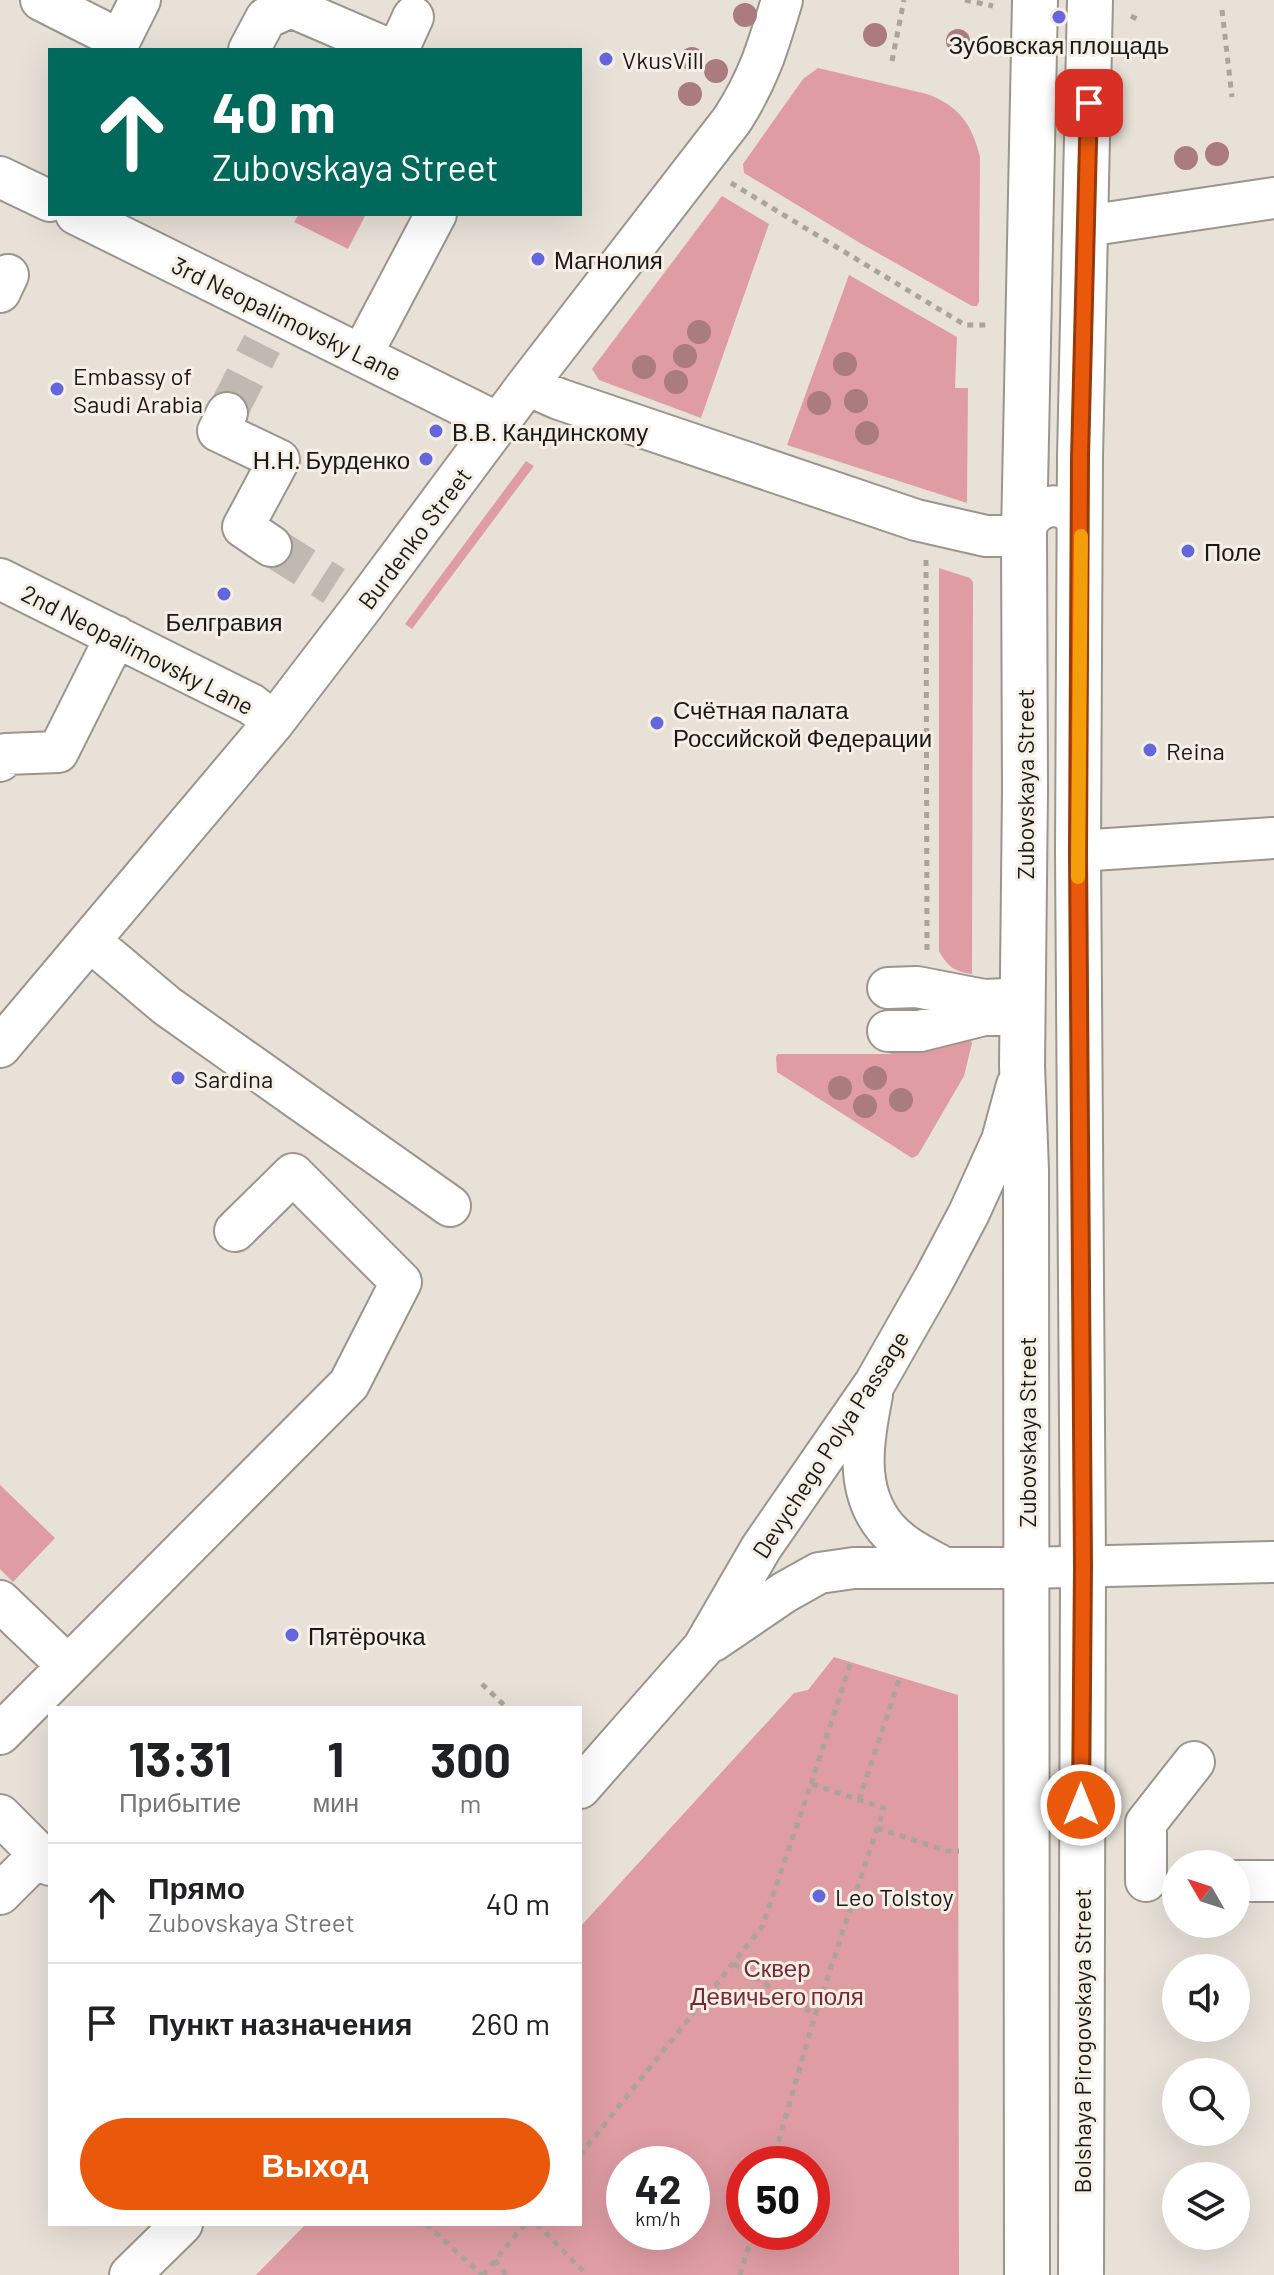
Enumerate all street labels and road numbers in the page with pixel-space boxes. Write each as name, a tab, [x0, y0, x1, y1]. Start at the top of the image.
street label: 3rd Neopalimovsky Lane	[167, 250, 407, 386]
street label: Burdenko Street	[351, 461, 477, 615]
street label: 2nd Neopalimovsky Lane	[17, 578, 259, 720]
street label: Zubovskaya Street	[1010, 688, 1039, 880]
street label: Devychego Polya Passage	[746, 1325, 914, 1563]
street label: Zubovskaya Street	[1012, 1336, 1041, 1528]
street label: Bolshaya Pirogovskaya Street	[1067, 1888, 1096, 2194]

